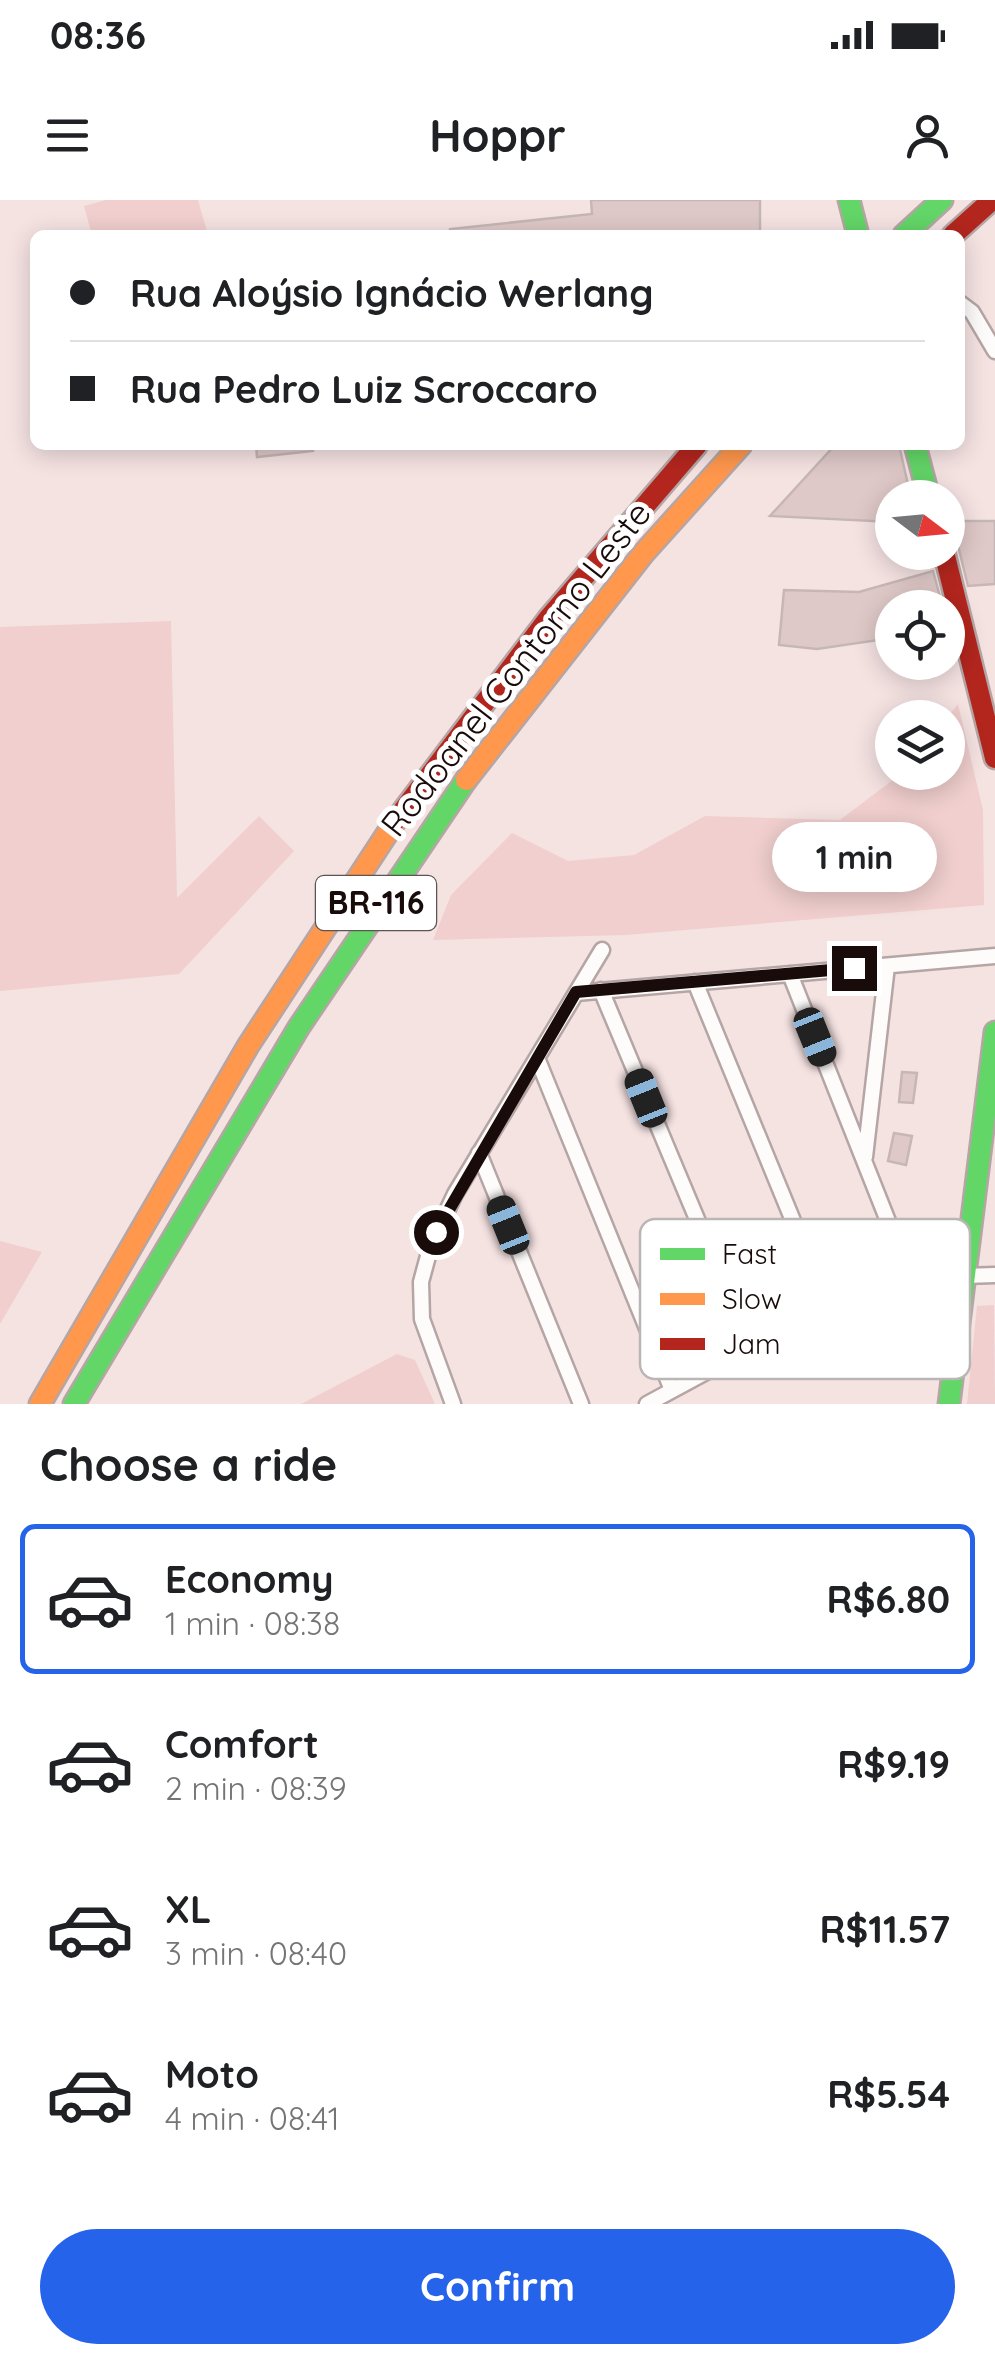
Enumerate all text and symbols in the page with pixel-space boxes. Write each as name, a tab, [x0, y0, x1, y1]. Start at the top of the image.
text: 08:36	[50, 11, 146, 59]
text: Hoppr	[429, 107, 566, 163]
icon: menu	[40, 108, 95, 163]
icon: person	[900, 108, 955, 163]
text: Rua Aloýsio Ignácio Werlang	[130, 269, 653, 317]
text: Rua Pedro Luiz Scroccaro	[130, 365, 598, 413]
north arrow	[875, 480, 965, 570]
map controls	[875, 480, 965, 790]
street label: Rodoanel Contorno Leste	[371, 492, 660, 845]
button: locate	[875, 590, 965, 680]
button: layers	[875, 700, 965, 790]
callout: 1 min	[772, 823, 936, 893]
text: 1 min	[816, 837, 893, 877]
road number: BR-116	[316, 876, 436, 930]
route end	[832, 946, 877, 991]
car	[790, 1004, 840, 1070]
car	[621, 1065, 671, 1131]
car	[483, 1192, 533, 1258]
route start	[414, 1210, 459, 1255]
legend	[640, 1219, 970, 1379]
text: Fast	[722, 1236, 777, 1271]
text: Slow	[722, 1281, 782, 1316]
text: Jam	[722, 1326, 781, 1361]
text: Choose a ride	[40, 1436, 337, 1492]
icon: car	[45, 1554, 135, 1644]
text: Economy	[165, 1555, 334, 1603]
text: R$6.80	[827, 1575, 950, 1623]
text: 1 min · 08:38	[165, 1603, 340, 1643]
icon: car	[45, 1719, 135, 1809]
text: Comfort	[165, 1720, 319, 1768]
text: R$9.19	[837, 1740, 950, 1788]
text: 2 min · 08:39	[165, 1768, 347, 1808]
icon: car	[45, 1884, 135, 1974]
text: XL	[165, 1885, 211, 1933]
text: R$11.57	[819, 1905, 950, 1953]
text: 3 min · 08:40	[165, 1933, 347, 1973]
icon: car	[45, 2049, 135, 2139]
text: Moto	[165, 2050, 259, 2098]
text: R$5.54	[827, 2070, 950, 2118]
text: 4 min · 08:41	[165, 2098, 340, 2138]
button: Confirm	[40, 2229, 955, 2344]

